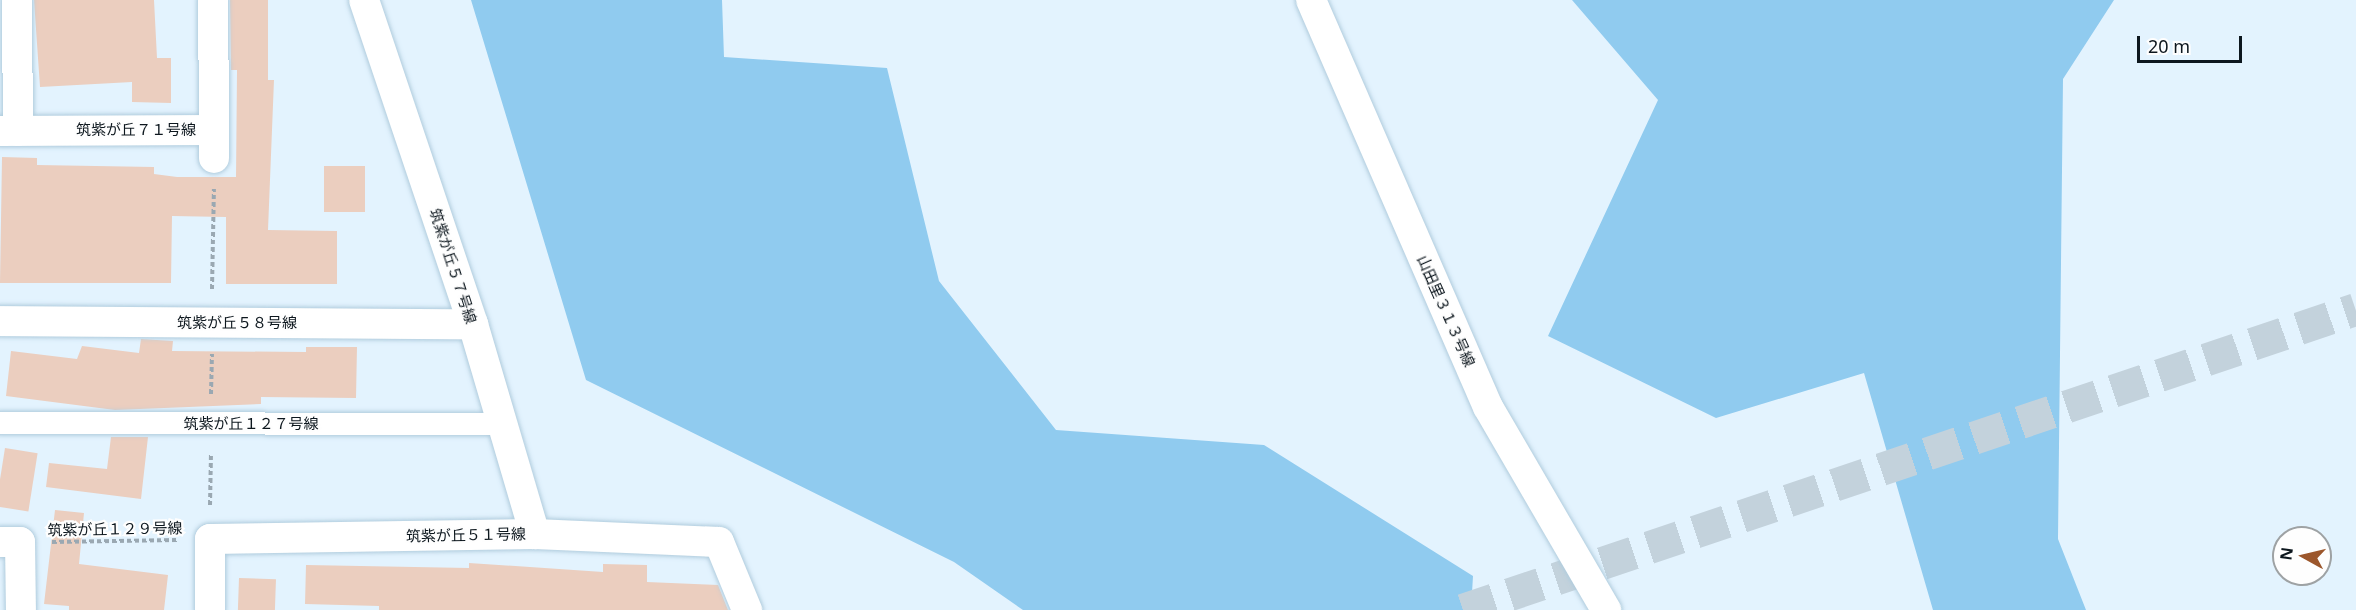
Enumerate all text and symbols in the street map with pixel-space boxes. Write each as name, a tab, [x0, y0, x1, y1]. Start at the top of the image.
scale bar	[2140, 24, 2245, 62]
text: 20 m	[2148, 34, 2190, 58]
street label: 筑紫が丘７１号線	[76, 121, 196, 139]
street label: 筑紫が丘５７号線	[426, 206, 480, 326]
street label: 山田里３１３号線	[1413, 253, 1479, 369]
street label: 筑紫が丘５８号線	[177, 314, 297, 332]
street label: 筑紫が丘１２７号線	[184, 415, 318, 433]
street label: 筑紫が丘１２９号線	[47, 519, 183, 539]
street label: 筑紫が丘５１号線	[406, 525, 526, 545]
north arrow	[2272, 526, 2332, 586]
text: N	[2274, 546, 2298, 562]

